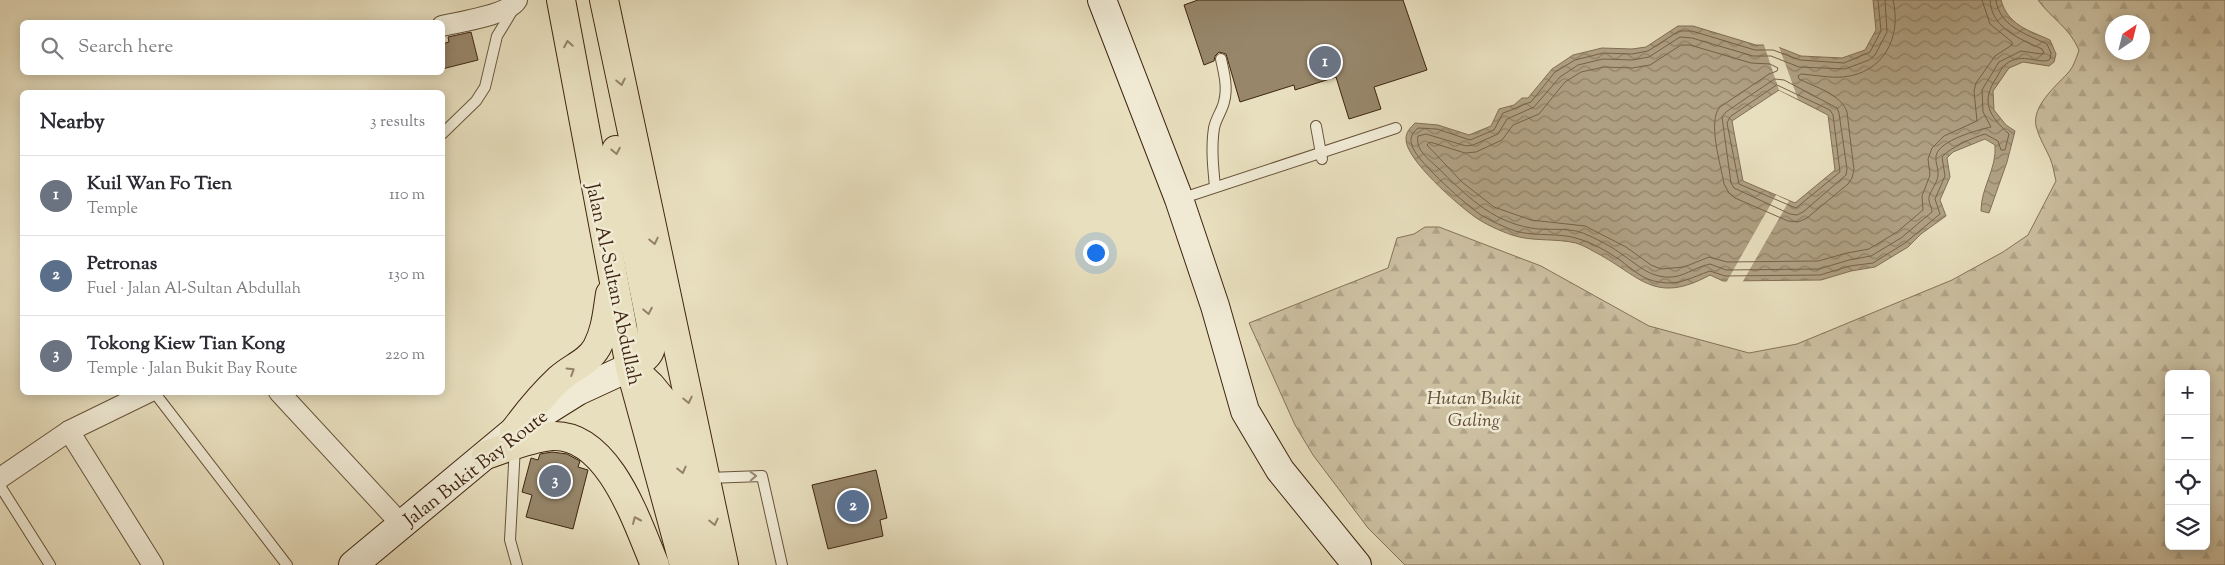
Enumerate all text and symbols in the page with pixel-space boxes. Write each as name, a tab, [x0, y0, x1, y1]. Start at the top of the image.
north arrow	[2105, 15, 2150, 60]
search box	[20, 20, 445, 75]
icon: search	[38, 34, 66, 62]
text: Search here	[78, 34, 173, 61]
one-way arrow	[564, 40, 574, 48]
pin: 1	[1309, 43, 1341, 81]
one-way arrow	[615, 78, 626, 86]
text: Nearby	[40, 108, 105, 138]
text: 3 results	[370, 111, 425, 134]
one-way arrow	[610, 147, 621, 156]
text: Kuil Wan Fo Tien	[87, 171, 232, 198]
street label: Jalan Al-Sultan Abdullah	[578, 180, 647, 388]
text: 1	[53, 184, 59, 207]
text: 110 m	[389, 184, 425, 207]
text: Temple	[87, 198, 138, 221]
one-way arrow	[648, 237, 659, 245]
your location	[1083, 240, 1109, 266]
text: Petronas	[87, 251, 157, 278]
text: 2	[52, 264, 60, 287]
text: 130 m	[388, 264, 425, 287]
text: Fuel · Jalan Al-Sultan Abdullah	[87, 278, 301, 301]
one-way arrow	[642, 306, 653, 315]
text: Tokong Kiew Tian Kong	[87, 331, 285, 358]
text: 3	[53, 344, 59, 367]
text: 220 m	[385, 344, 425, 367]
text: Temple · Jalan Bukit Bay Route	[87, 358, 297, 381]
one-way arrow	[566, 367, 575, 377]
map controls	[2165, 370, 2210, 550]
button: +	[2165, 370, 2210, 415]
park label: Hutan Bukit Galing	[1427, 386, 1522, 435]
one-way arrow	[682, 396, 693, 404]
street label: Jalan Bukit Bay Route	[398, 404, 554, 535]
button: −	[2165, 415, 2210, 460]
button: locate	[2165, 460, 2210, 505]
pin: 3	[539, 462, 571, 500]
one-way arrow	[676, 465, 687, 474]
one-way arrow	[749, 471, 757, 482]
pin: 2	[837, 487, 869, 525]
button: layers	[2165, 505, 2210, 550]
one-way arrow	[631, 516, 642, 525]
one-way arrow	[708, 517, 719, 526]

